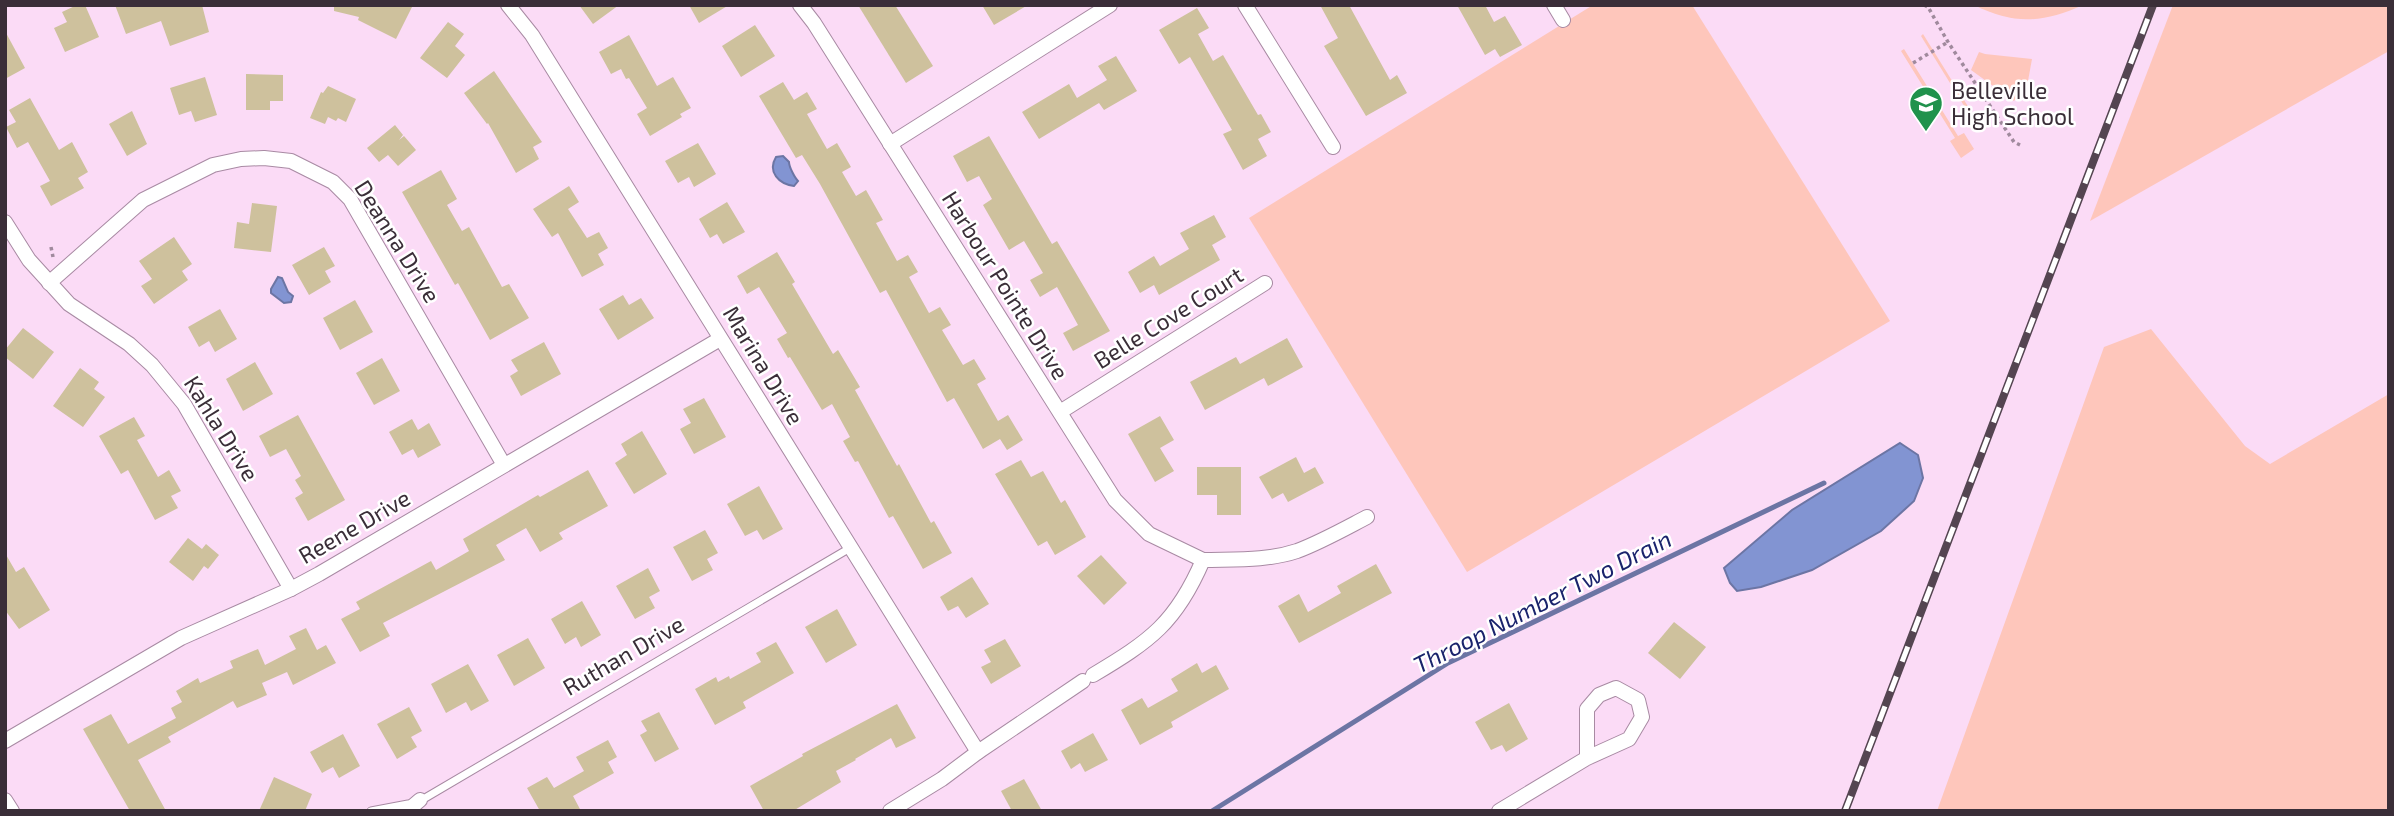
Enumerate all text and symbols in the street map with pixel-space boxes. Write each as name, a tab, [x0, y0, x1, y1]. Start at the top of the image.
place label: Belleville High School	[1951, 76, 2074, 130]
school or university icon: Belleville High School	[1907, 84, 1945, 133]
street label: Deanna Drive	[349, 174, 447, 308]
street label: Harbour Pointe Drive	[937, 186, 1075, 384]
street label: Belle Cove Court	[1088, 260, 1248, 374]
street label: Marina Drive	[718, 301, 810, 429]
street label: Kahla Drive	[179, 370, 265, 486]
street label: Reene Drive	[293, 483, 415, 569]
water label: Throop Number Two Drain	[1408, 523, 1676, 679]
street label: Ruthan Drive	[557, 609, 689, 701]

